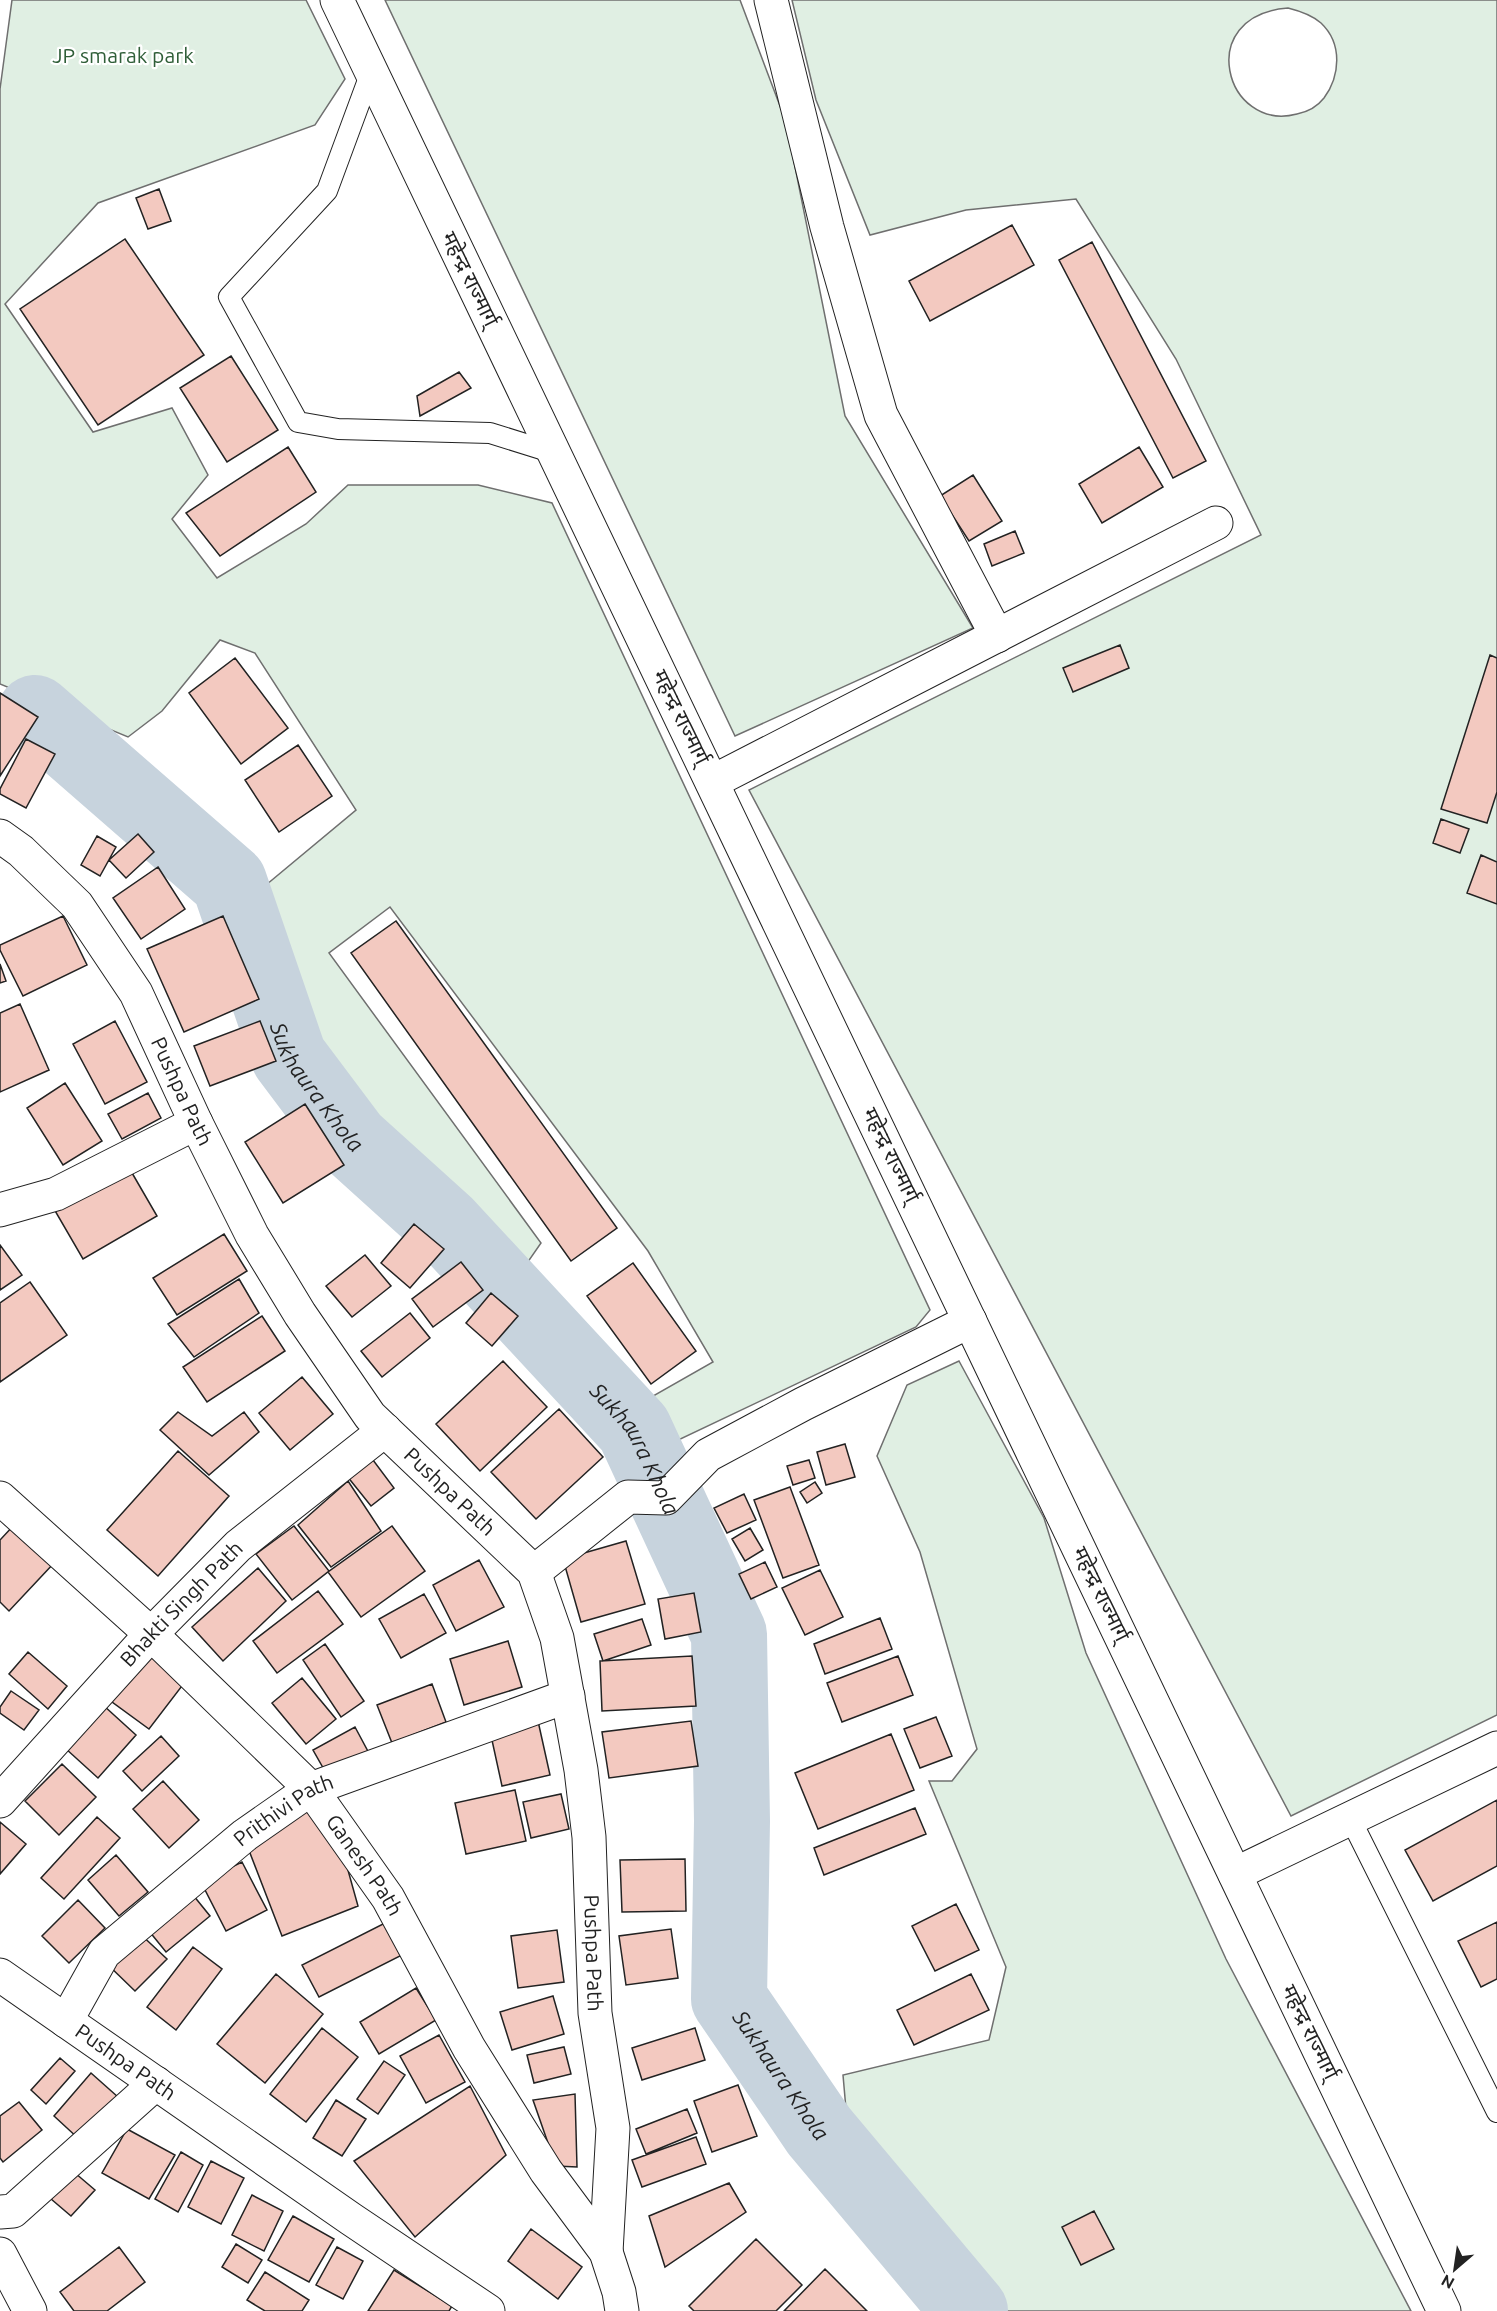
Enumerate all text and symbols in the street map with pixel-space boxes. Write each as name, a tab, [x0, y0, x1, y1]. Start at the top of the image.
park label: JP smarak park	[52, 43, 194, 67]
street label: महेन्द्र राज्मार्ग्	[436, 227, 505, 333]
street label: महेन्द्र राज्मार्ग्	[647, 665, 716, 771]
water label: Sukhaura Khola	[266, 1018, 368, 1157]
street label: Pushpa Path	[147, 1033, 218, 1149]
street label: महेन्द्र राज्मार्ग्	[857, 1103, 926, 1209]
water label: Sukhaura Khola	[585, 1377, 685, 1518]
street label: Pushpa Path	[400, 1442, 501, 1540]
street label: Bhakti Singh Path	[115, 1536, 247, 1671]
street label: महेन्द्र राज्मार्ग्	[1067, 1542, 1136, 1648]
street label: Prithivi Path	[228, 1769, 336, 1851]
street label: Ganesh Path	[322, 1809, 408, 1919]
street label: Pushpa Path	[580, 1894, 608, 2012]
street label: महेन्द्र राज्मार्ग्	[1276, 1980, 1345, 2086]
water label: Sukhaura Khola	[728, 2005, 834, 2145]
street label: Pushpa Path	[71, 2018, 181, 2105]
north arrow	[1425, 2239, 1485, 2299]
text: N	[1438, 2271, 1457, 2293]

